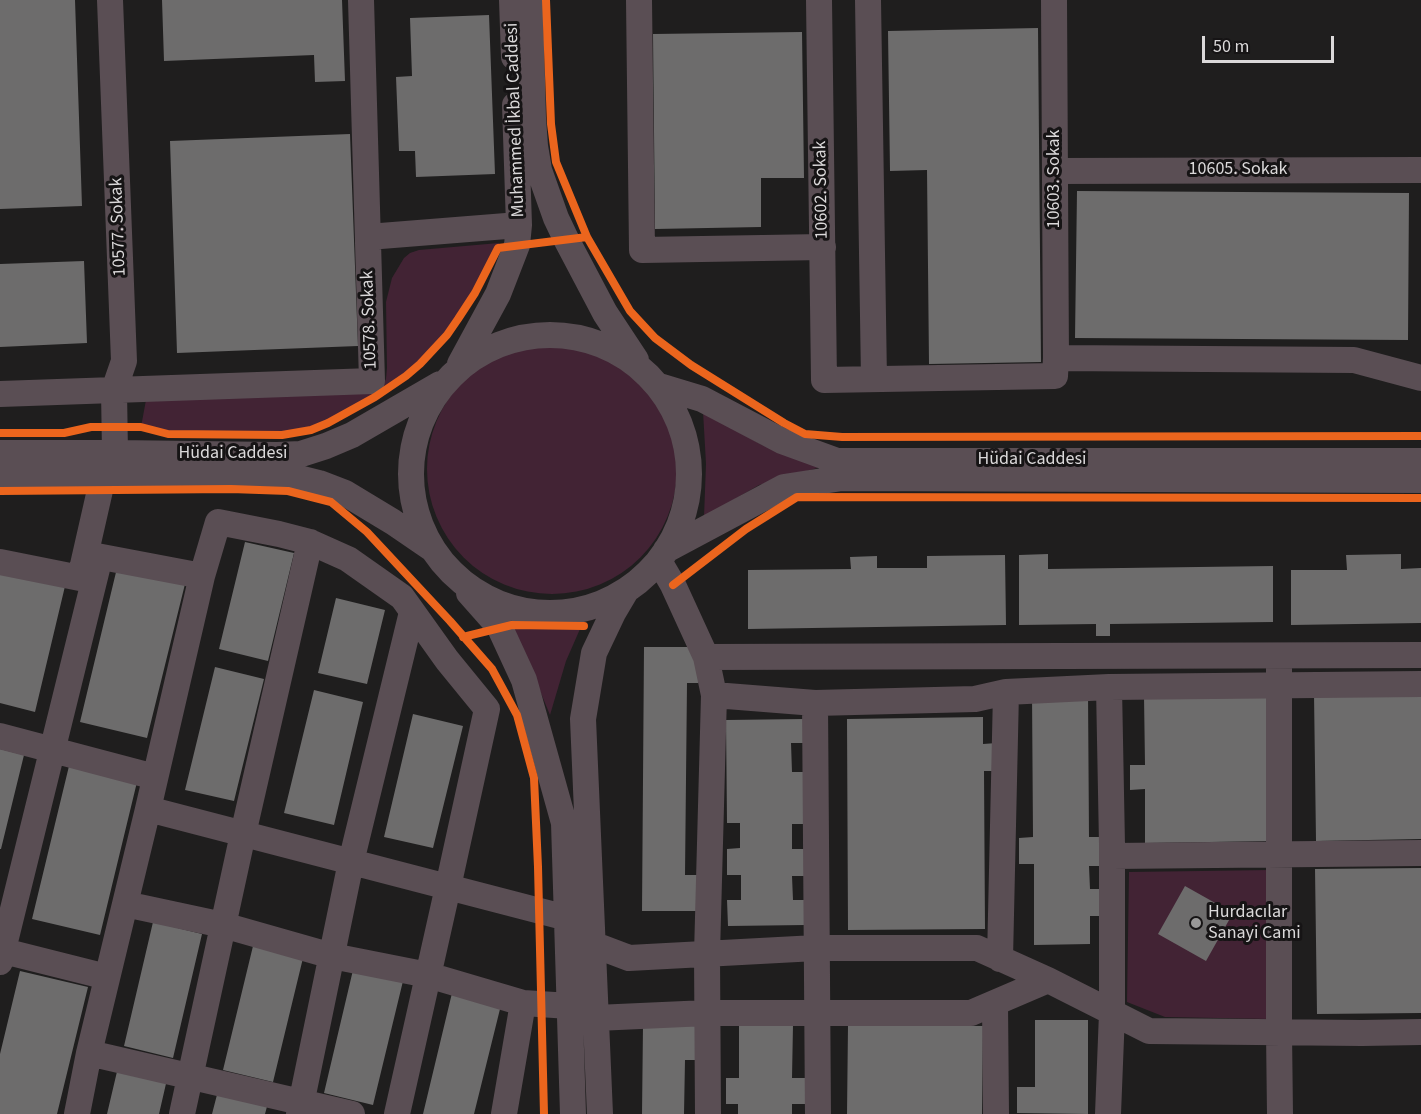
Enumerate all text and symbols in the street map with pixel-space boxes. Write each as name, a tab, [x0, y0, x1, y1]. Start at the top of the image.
street label: Muhammed İkbal Caddesi	[502, 22, 530, 218]
scale bar	[1205, 24, 1337, 62]
text: 50 m	[1213, 34, 1249, 59]
street label: 10603. Sokak	[1044, 130, 1066, 228]
street label: 10602. Sokak	[810, 140, 834, 240]
street label: 10605. Sokak	[1189, 159, 1287, 181]
street label: 10577. Sokak	[106, 177, 132, 277]
street label: 10578. Sokak	[357, 270, 383, 370]
street label: Hüdai Caddesi	[179, 443, 287, 465]
street label: Hüdai Caddesi	[978, 449, 1086, 471]
place label: Hurdacılar Sanayi Cami	[1208, 902, 1301, 944]
marker: Hurdacılar Sanayi Cami	[1189, 916, 1203, 930]

